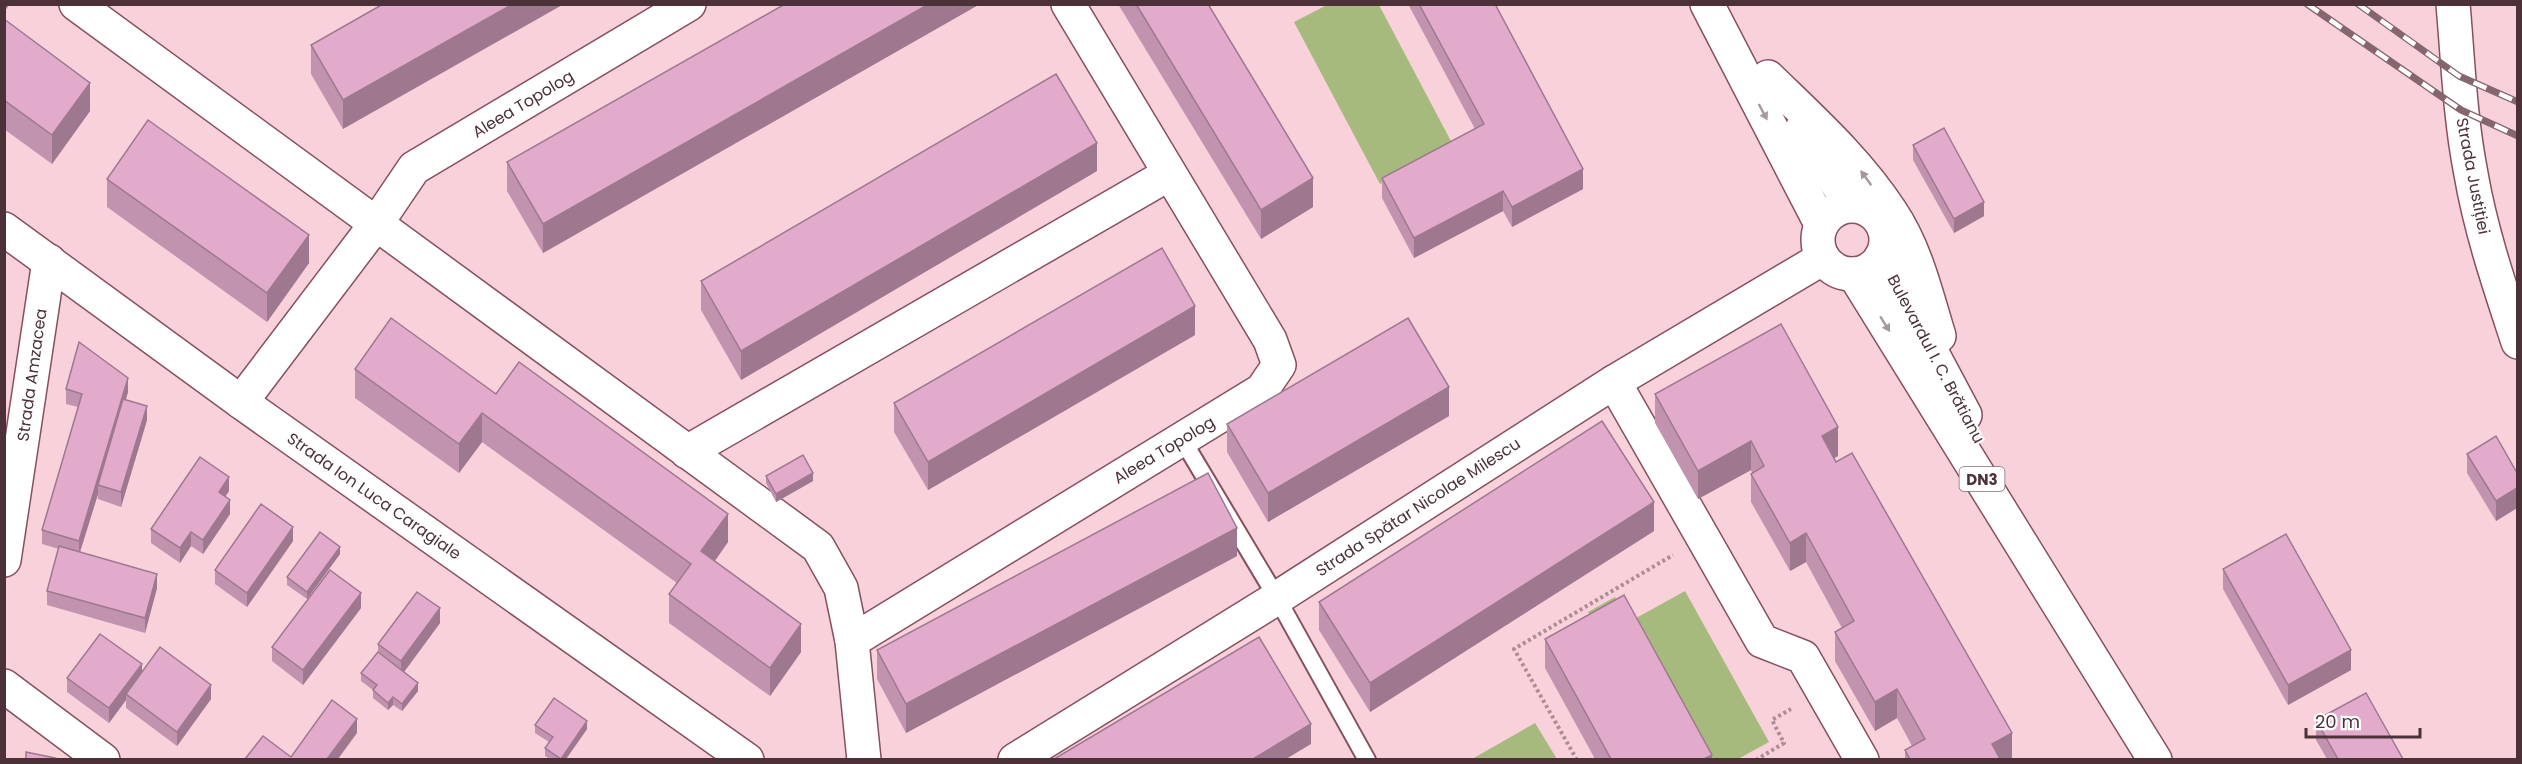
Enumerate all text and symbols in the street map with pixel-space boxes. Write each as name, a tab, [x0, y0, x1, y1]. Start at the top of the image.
street label: Aleea Topolog	[468, 65, 578, 143]
one-way arrow	[1758, 104, 1768, 121]
street label: Strada Justiției	[2450, 116, 2496, 236]
one-way arrow	[1860, 170, 1873, 186]
street label: Bulevardul I. C. Brătianu	[1882, 271, 1990, 447]
street label: Strada Amzacea	[11, 307, 53, 443]
one-way arrow	[1879, 316, 1890, 332]
street label: Aleea Topolog	[1109, 411, 1219, 489]
street label: Strada Ion Luca Caragiale	[282, 427, 466, 565]
street label: Strada Spătar Nicolae Milescu	[1311, 432, 1525, 582]
road number: DN3	[1960, 467, 2004, 491]
scale bar	[2306, 701, 2420, 739]
text: 20 m	[2315, 709, 2360, 734]

